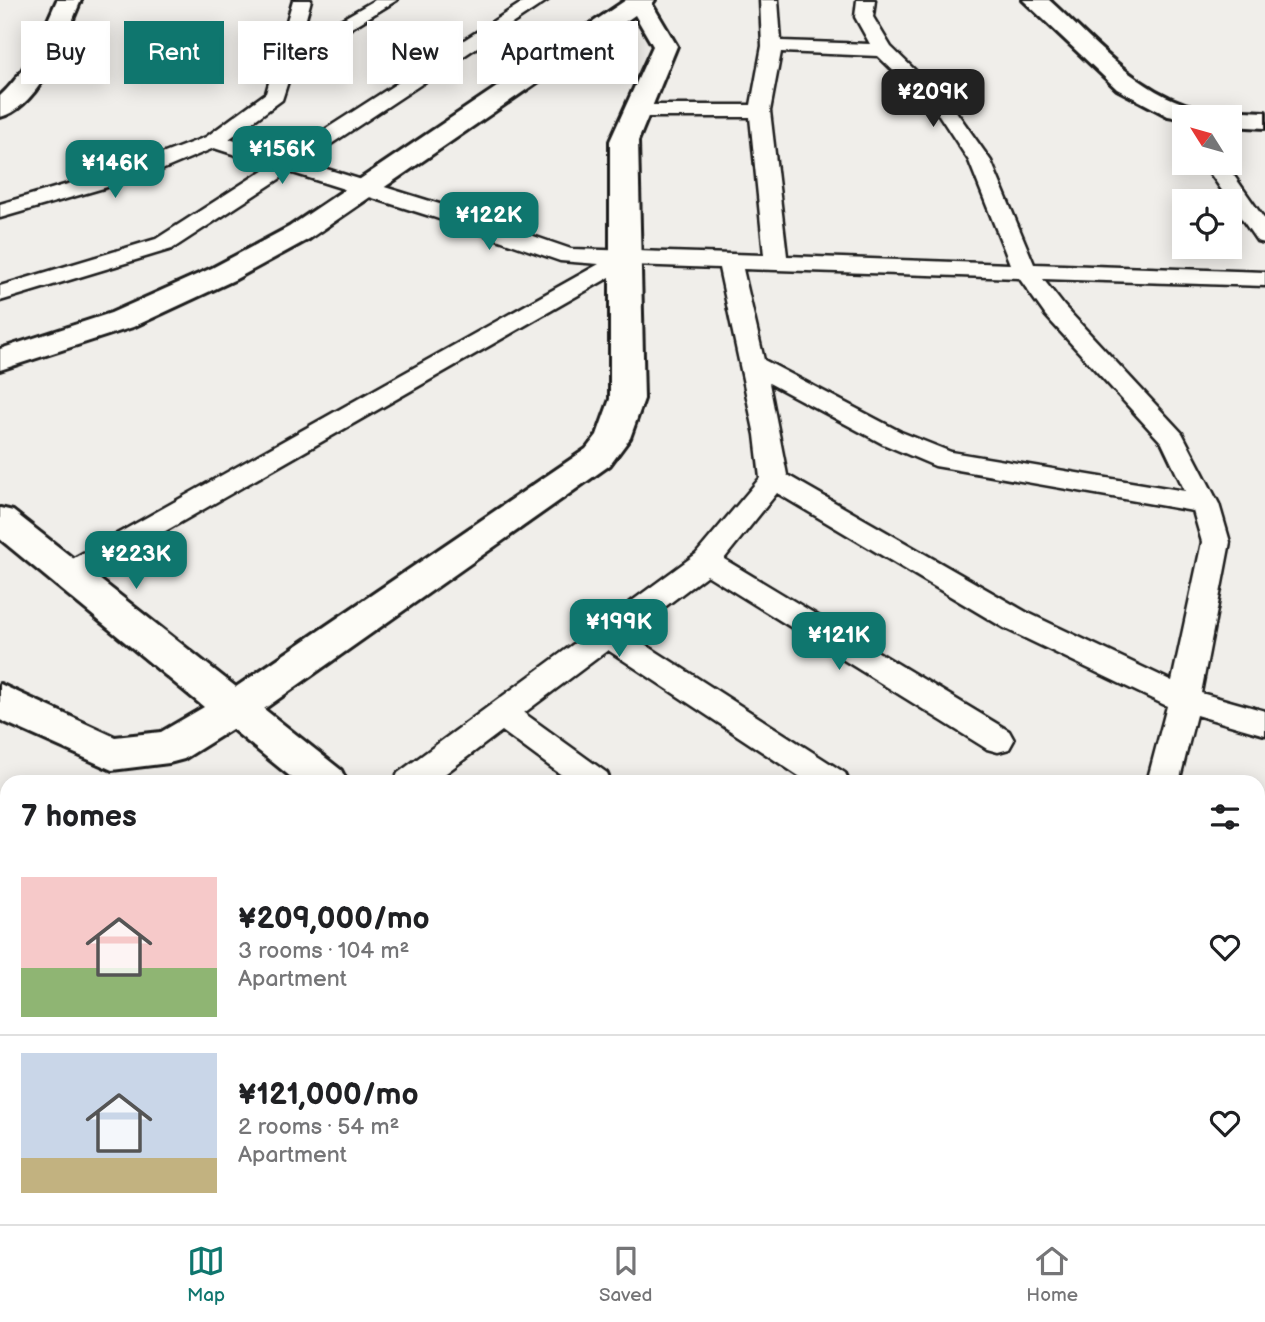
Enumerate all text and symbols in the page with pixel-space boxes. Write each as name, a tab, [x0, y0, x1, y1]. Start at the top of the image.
chip: Buy	[21, 21, 110, 84]
chip: Rent	[124, 21, 224, 84]
chip: Filters	[238, 21, 353, 84]
chip: New	[367, 21, 463, 84]
chip: Apartment	[477, 21, 638, 84]
pin: ¥209K	[884, 69, 982, 129]
text: ¥209K	[898, 78, 968, 106]
north arrow	[1172, 105, 1242, 175]
map controls	[1172, 105, 1242, 259]
pin: ¥156K	[233, 127, 331, 186]
text: ¥156K	[249, 135, 315, 163]
pin: ¥146K	[66, 140, 164, 200]
text: ¥146K	[82, 149, 148, 177]
button: locate	[1172, 189, 1242, 259]
pin: ¥122K	[440, 192, 538, 252]
text: ¥122K	[455, 201, 523, 229]
pin: ¥223K	[87, 532, 185, 591]
text: ¥223K	[101, 540, 171, 568]
pin: ¥199K	[570, 600, 668, 659]
text: ¥199K	[586, 608, 652, 636]
pin: ¥121K	[790, 612, 888, 672]
text: ¥121K	[808, 621, 870, 649]
icon: filters	[1206, 798, 1244, 836]
text: 7 homes	[21, 799, 137, 835]
text: ¥209,000/mo	[238, 901, 430, 937]
icon: home	[77, 905, 161, 989]
icon: heart	[1206, 928, 1244, 966]
text: 3 rooms · 104 m²	[238, 937, 409, 965]
text: Apartment	[238, 965, 347, 993]
text: ¥121,000/mo	[238, 1077, 419, 1113]
icon: home	[77, 1081, 161, 1165]
icon: heart	[1206, 1104, 1244, 1142]
text: 2 rooms · 54 m²	[238, 1113, 400, 1141]
text: Apartment	[238, 1141, 347, 1169]
tab: Map	[187, 1242, 225, 1307]
tab: Saved	[599, 1242, 652, 1307]
tab: Home	[1026, 1242, 1078, 1307]

